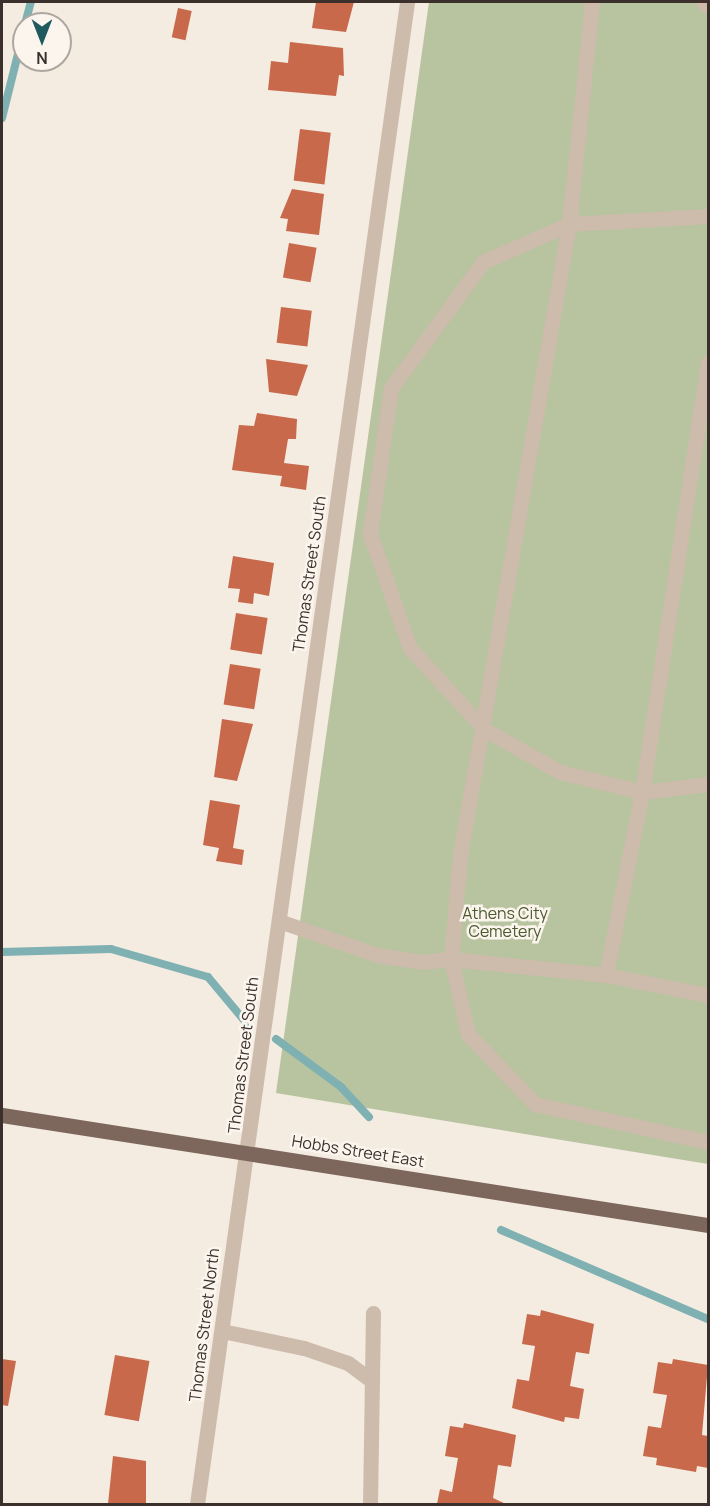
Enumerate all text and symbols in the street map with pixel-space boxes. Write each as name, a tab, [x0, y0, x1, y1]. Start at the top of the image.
north arrow	[12, 12, 72, 72]
text: N	[36, 47, 48, 69]
street label: Thomas Street South	[289, 495, 329, 653]
park label: Athens City Cemetery	[462, 903, 548, 941]
street label: Thomas Street South	[224, 976, 262, 1134]
street label: Hobbs Street East	[290, 1131, 426, 1171]
street label: Thomas Street North	[185, 1247, 223, 1403]

